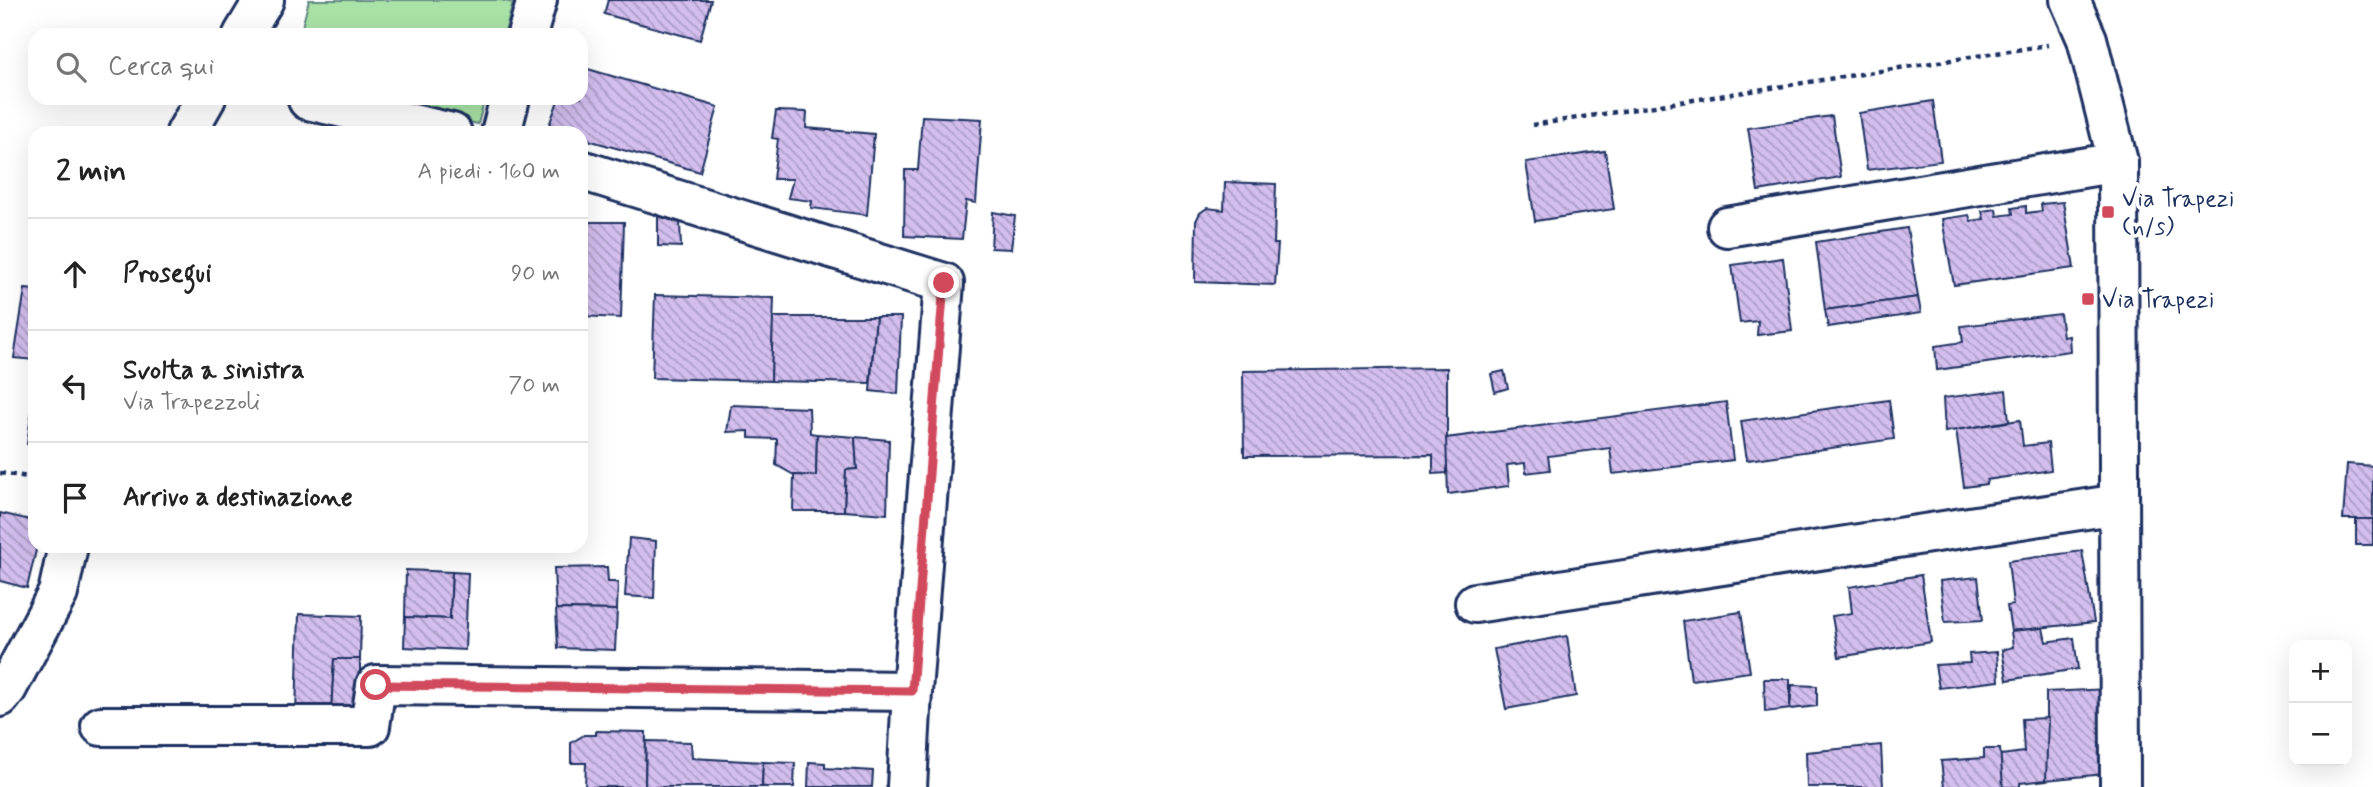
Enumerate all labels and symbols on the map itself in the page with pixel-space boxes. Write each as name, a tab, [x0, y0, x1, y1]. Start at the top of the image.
place label: Via Trapezi (n/s)	[2122, 184, 2234, 243]
marker: Via Trapezi (n/s)	[2100, 204, 2116, 220]
route end	[928, 267, 959, 298]
place label: Via Trapezi	[2102, 285, 2214, 316]
marker: Via Trapezi	[2080, 291, 2096, 307]
route start	[360, 669, 391, 700]

